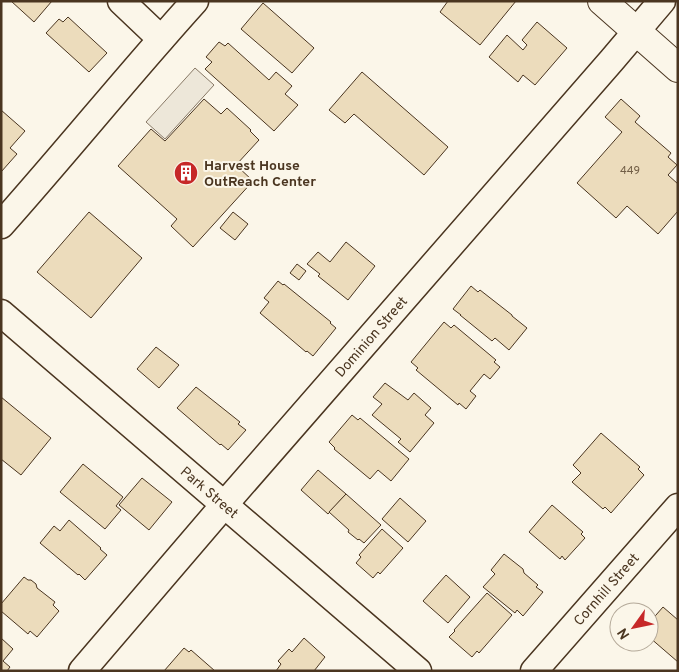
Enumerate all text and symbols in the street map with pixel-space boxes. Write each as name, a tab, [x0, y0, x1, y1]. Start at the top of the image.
place label: Harvest House OutReach Center	[204, 158, 316, 191]
building icon: Harvest House OutReach Center	[173, 160, 199, 186]
house number: 449	[620, 164, 640, 178]
street label: Dominion Street	[332, 294, 412, 381]
street label: Park Street	[176, 464, 241, 523]
street label: Cornhill Street	[571, 550, 643, 630]
north arrow	[609, 602, 659, 652]
text: N	[614, 624, 634, 642]

